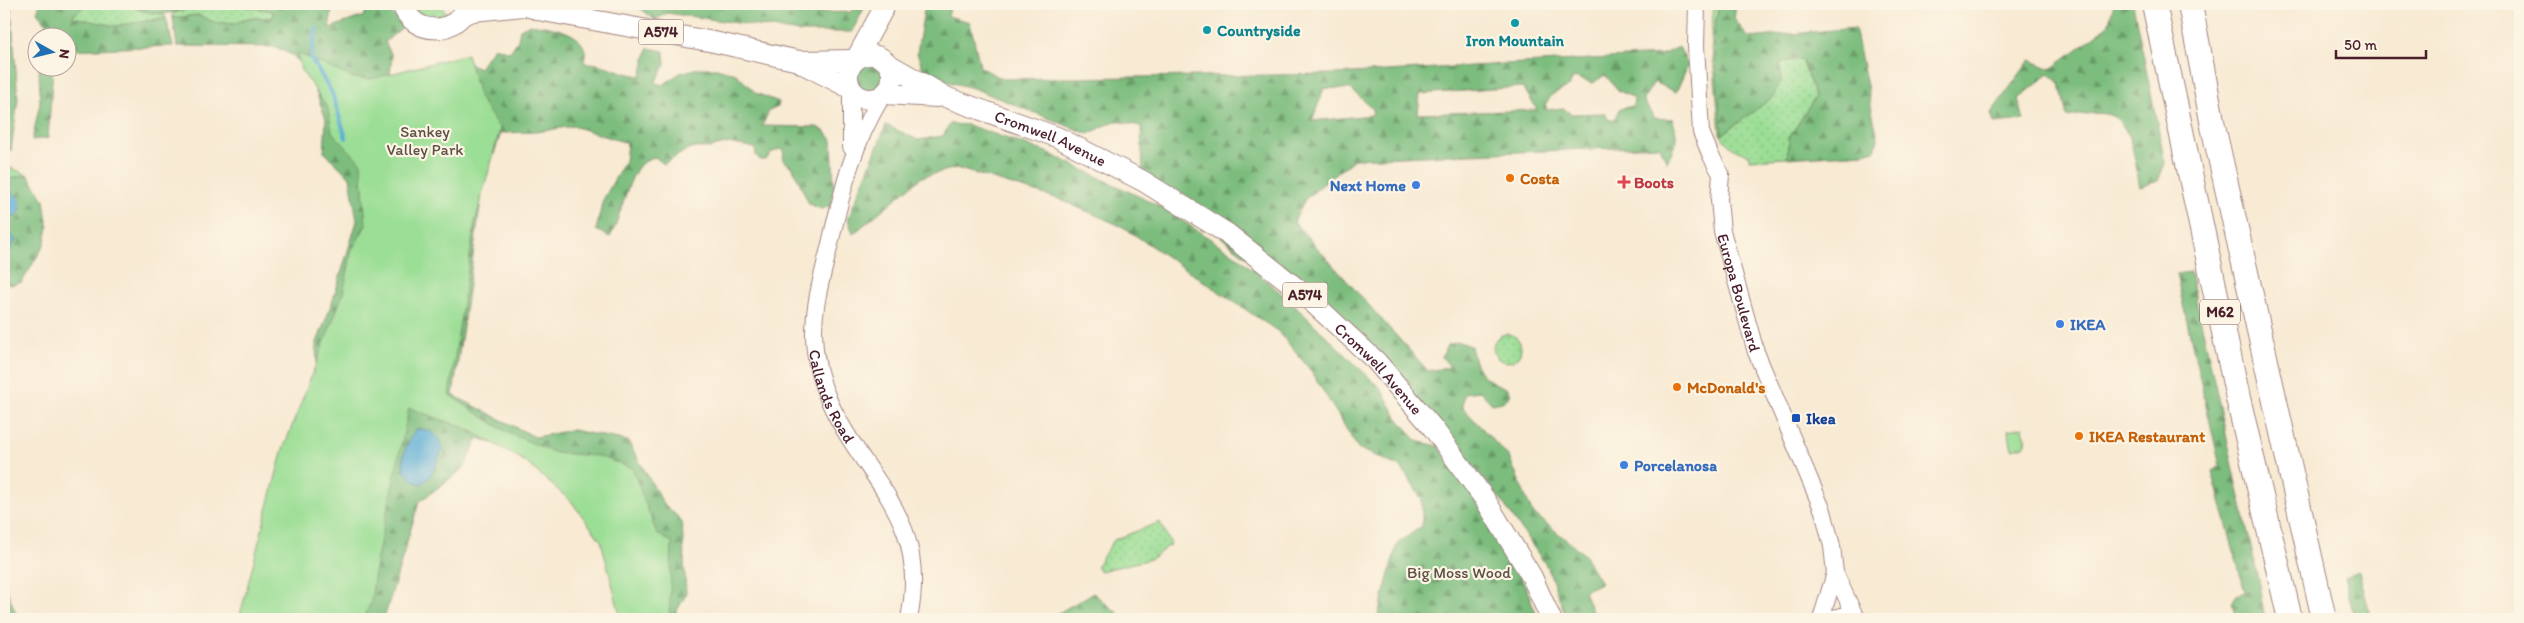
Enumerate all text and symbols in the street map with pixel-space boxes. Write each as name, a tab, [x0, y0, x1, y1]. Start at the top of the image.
marker: Iron Mountain	[1509, 17, 1521, 29]
road number: A574	[638, 20, 684, 44]
place label: Countryside	[1217, 21, 1301, 41]
marker: Countryside	[1201, 24, 1213, 36]
north arrow	[28, 28, 78, 78]
scale bar	[2336, 28, 2426, 60]
place label: Iron Mountain	[1466, 31, 1565, 50]
text: 50 m	[2344, 36, 2377, 54]
text: N	[55, 48, 73, 60]
street label: Cromwell Avenue	[992, 106, 1110, 170]
park label: Sankey Valley Park	[387, 122, 463, 159]
place label: Costa	[1520, 169, 1560, 188]
marker: Costa	[1504, 172, 1516, 184]
place label: Boots	[1634, 173, 1674, 192]
place label: Next Home	[1330, 176, 1406, 195]
marker: Boots	[1618, 176, 1630, 188]
marker: Next Home	[1410, 179, 1422, 191]
street label: Europa Boulevard	[1714, 231, 1765, 354]
road number: A574	[1282, 282, 1328, 308]
road number: M62	[2200, 300, 2240, 324]
place label: IKEA	[2070, 315, 2106, 334]
street label: Cromwell Avenue	[1331, 318, 1427, 418]
marker: IKEA	[2054, 318, 2066, 330]
street label: Callands Road	[806, 348, 859, 447]
place label: McDonald's	[1687, 378, 1765, 397]
marker: McDonald's	[1671, 381, 1683, 393]
place label: Ikea	[1806, 409, 1836, 428]
marker: Ikea	[1790, 412, 1802, 424]
place label: IKEA Restaurant	[2089, 427, 2205, 446]
marker: IKEA Restaurant	[2073, 430, 2085, 442]
place label: Porcelanosa	[1634, 456, 1717, 475]
marker: Porcelanosa	[1618, 459, 1630, 471]
park label: Big Moss Wood	[1407, 563, 1511, 582]

